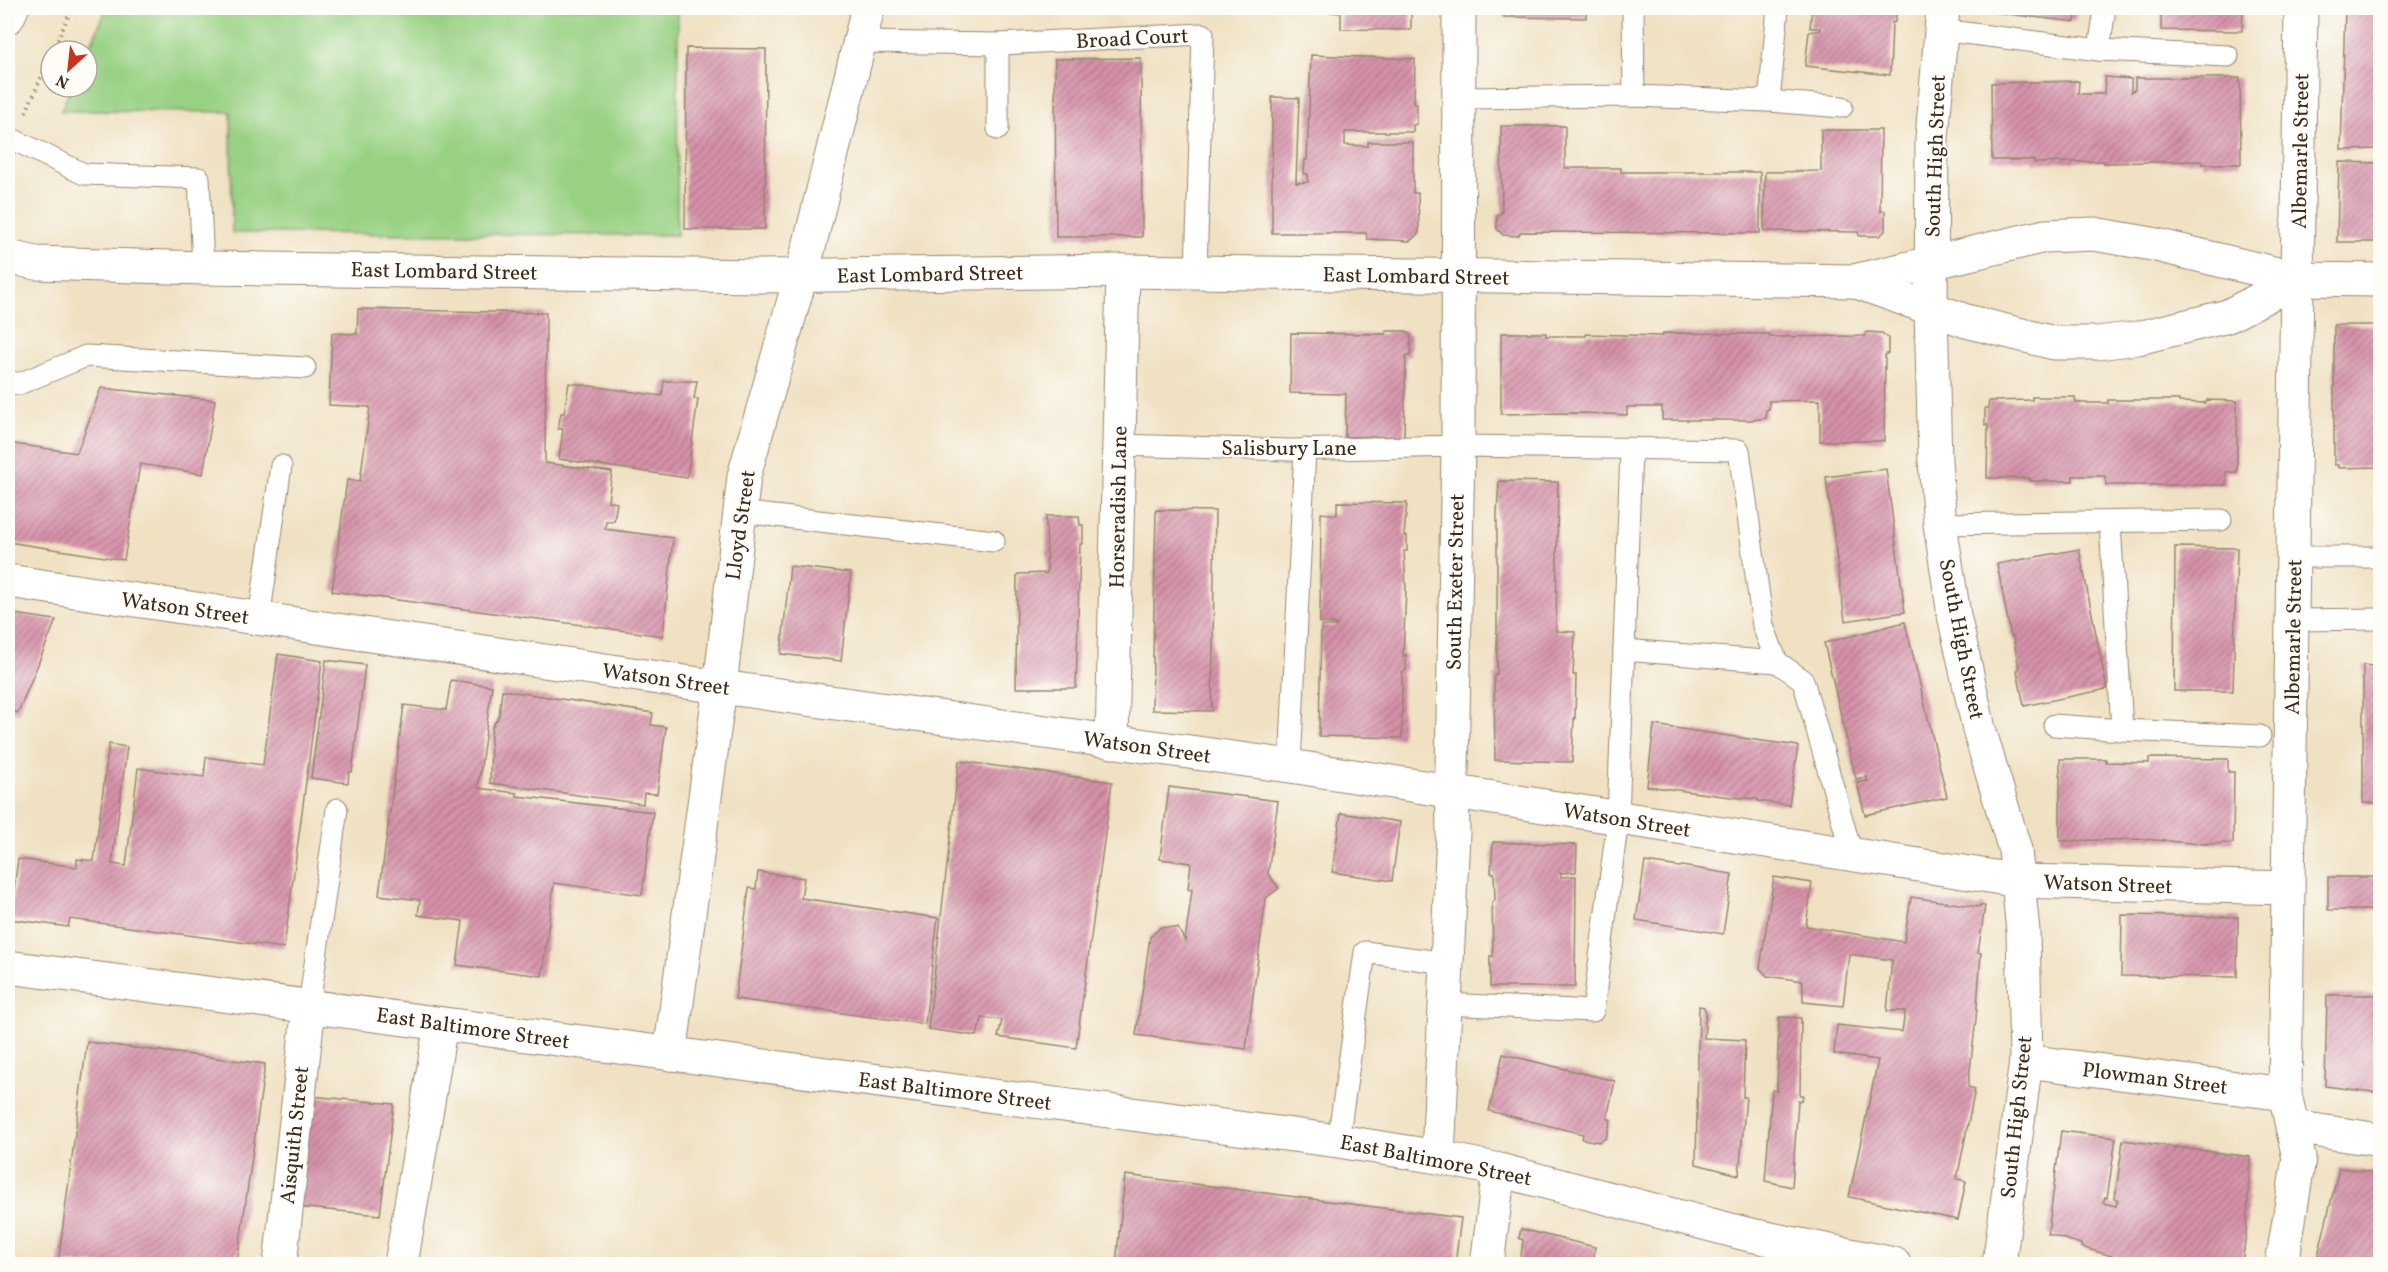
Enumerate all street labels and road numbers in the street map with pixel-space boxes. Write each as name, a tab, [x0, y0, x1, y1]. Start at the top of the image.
street label: Broad Court	[1075, 22, 1189, 57]
street label: Albemarle Street	[2286, 73, 2317, 229]
street label: South High Street	[1919, 74, 1954, 238]
street label: East Lombard Street	[350, 256, 538, 289]
street label: East Lombard Street	[836, 259, 1024, 292]
street label: East Lombard Street	[1322, 261, 1510, 294]
street label: Horseradish Lane	[1104, 425, 1135, 589]
street label: Salisbury Lane	[1221, 435, 1357, 464]
street label: Lloyd Street	[719, 468, 764, 582]
street label: South Exeter Street	[1440, 493, 1473, 671]
street label: South High Street	[1931, 556, 1990, 722]
street label: Albemarle Street	[2279, 559, 2310, 715]
street label: Watson Street	[119, 586, 251, 633]
street label: Watson Street	[600, 657, 732, 704]
street label: Watson Street	[1081, 725, 1213, 772]
street label: Watson Street	[1561, 797, 1693, 846]
street label: Watson Street	[2043, 869, 2173, 902]
street label: East Baltimore Street	[374, 1002, 571, 1057]
street label: South High Street	[1995, 1034, 2040, 1200]
street label: Plowman Street	[2080, 1056, 2229, 1103]
street label: Aisquith Street	[274, 1065, 317, 1206]
street label: East Baltimore Street	[856, 1066, 1053, 1119]
street label: East Baltimore Street	[1337, 1129, 1534, 1194]

